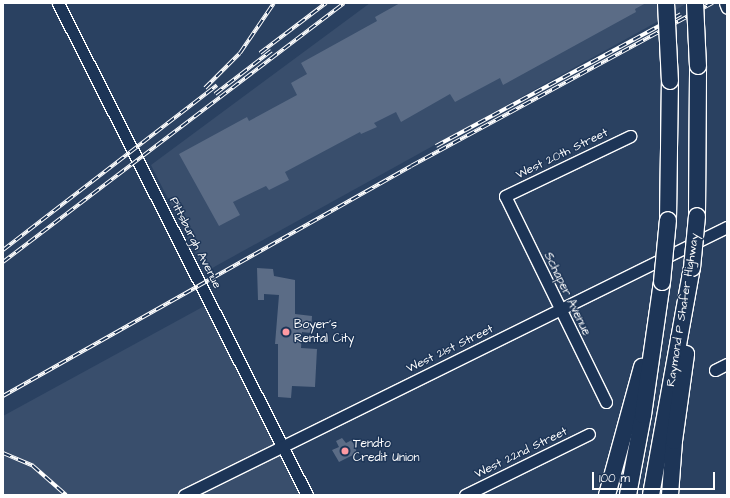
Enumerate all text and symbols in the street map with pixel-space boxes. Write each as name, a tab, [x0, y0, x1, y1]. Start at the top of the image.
street label: West 20th Street	[514, 125, 610, 183]
street label: Pittsburgh Avenue	[166, 195, 224, 291]
street label: Raymond P Shafer Highway	[664, 232, 702, 388]
street label: Schaper Avenue	[541, 250, 593, 338]
place label: Boyer's Rental City	[294, 318, 354, 346]
street label: West 21st Street	[404, 322, 496, 376]
marker: Boyer's Rental City	[281, 327, 291, 337]
street label: West 22nd Street	[472, 424, 570, 482]
place label: Tendto Credit Union	[353, 437, 420, 465]
marker: Tendto Credit Union	[340, 446, 350, 456]
scale bar	[594, 464, 717, 490]
text: 100 m	[599, 470, 630, 487]

